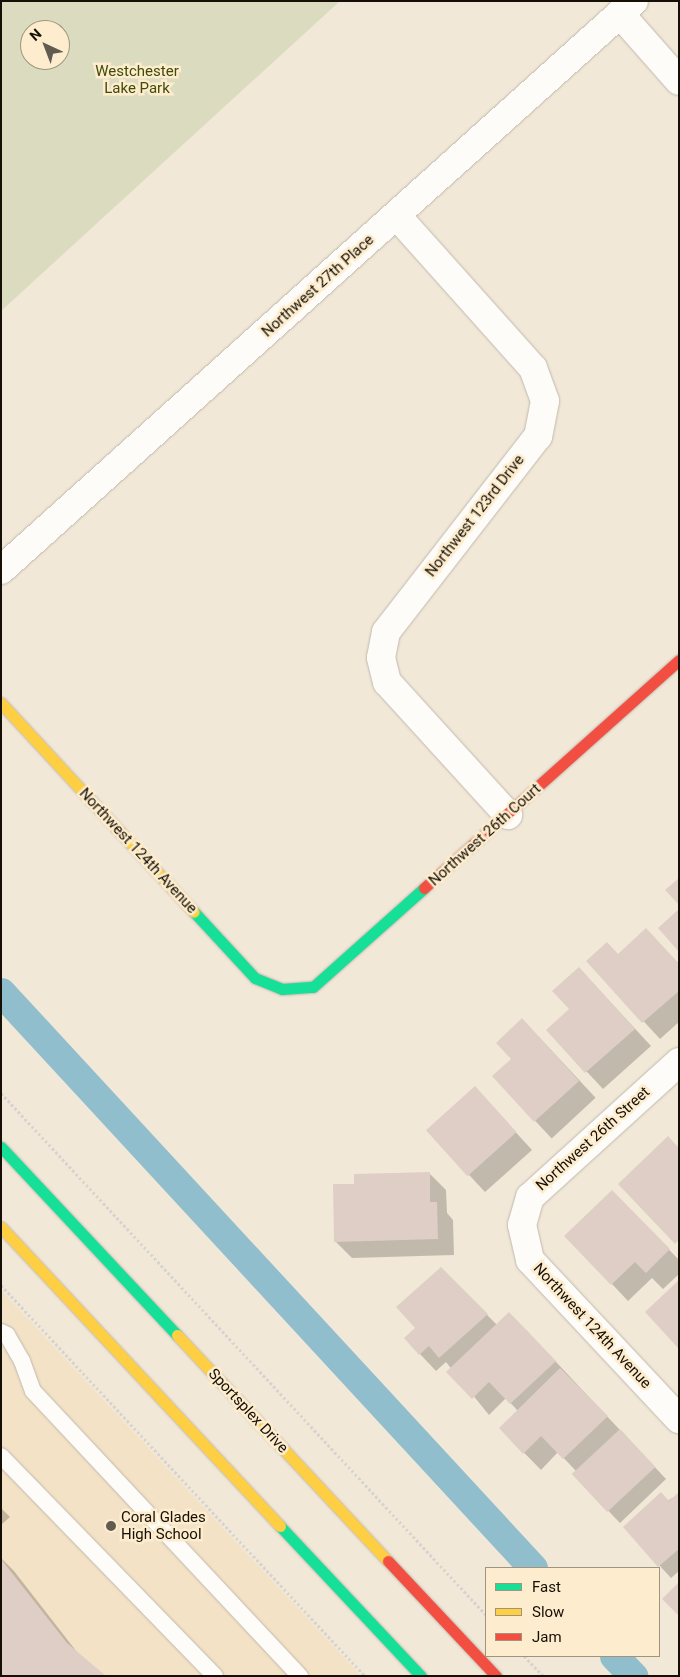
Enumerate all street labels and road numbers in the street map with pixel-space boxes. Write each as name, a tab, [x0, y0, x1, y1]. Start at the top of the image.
street label: Northwest 27th Place	[258, 231, 378, 341]
street label: Northwest 123rd Drive	[422, 452, 528, 580]
street label: Northwest 26th Court	[425, 780, 545, 890]
street label: Northwest 124th Avenue	[75, 785, 201, 917]
street label: Northwest 26th Street	[532, 1083, 654, 1195]
street label: Northwest 124th Avenue	[529, 1260, 655, 1392]
street label: Sportsplex Drive	[204, 1365, 292, 1457]

